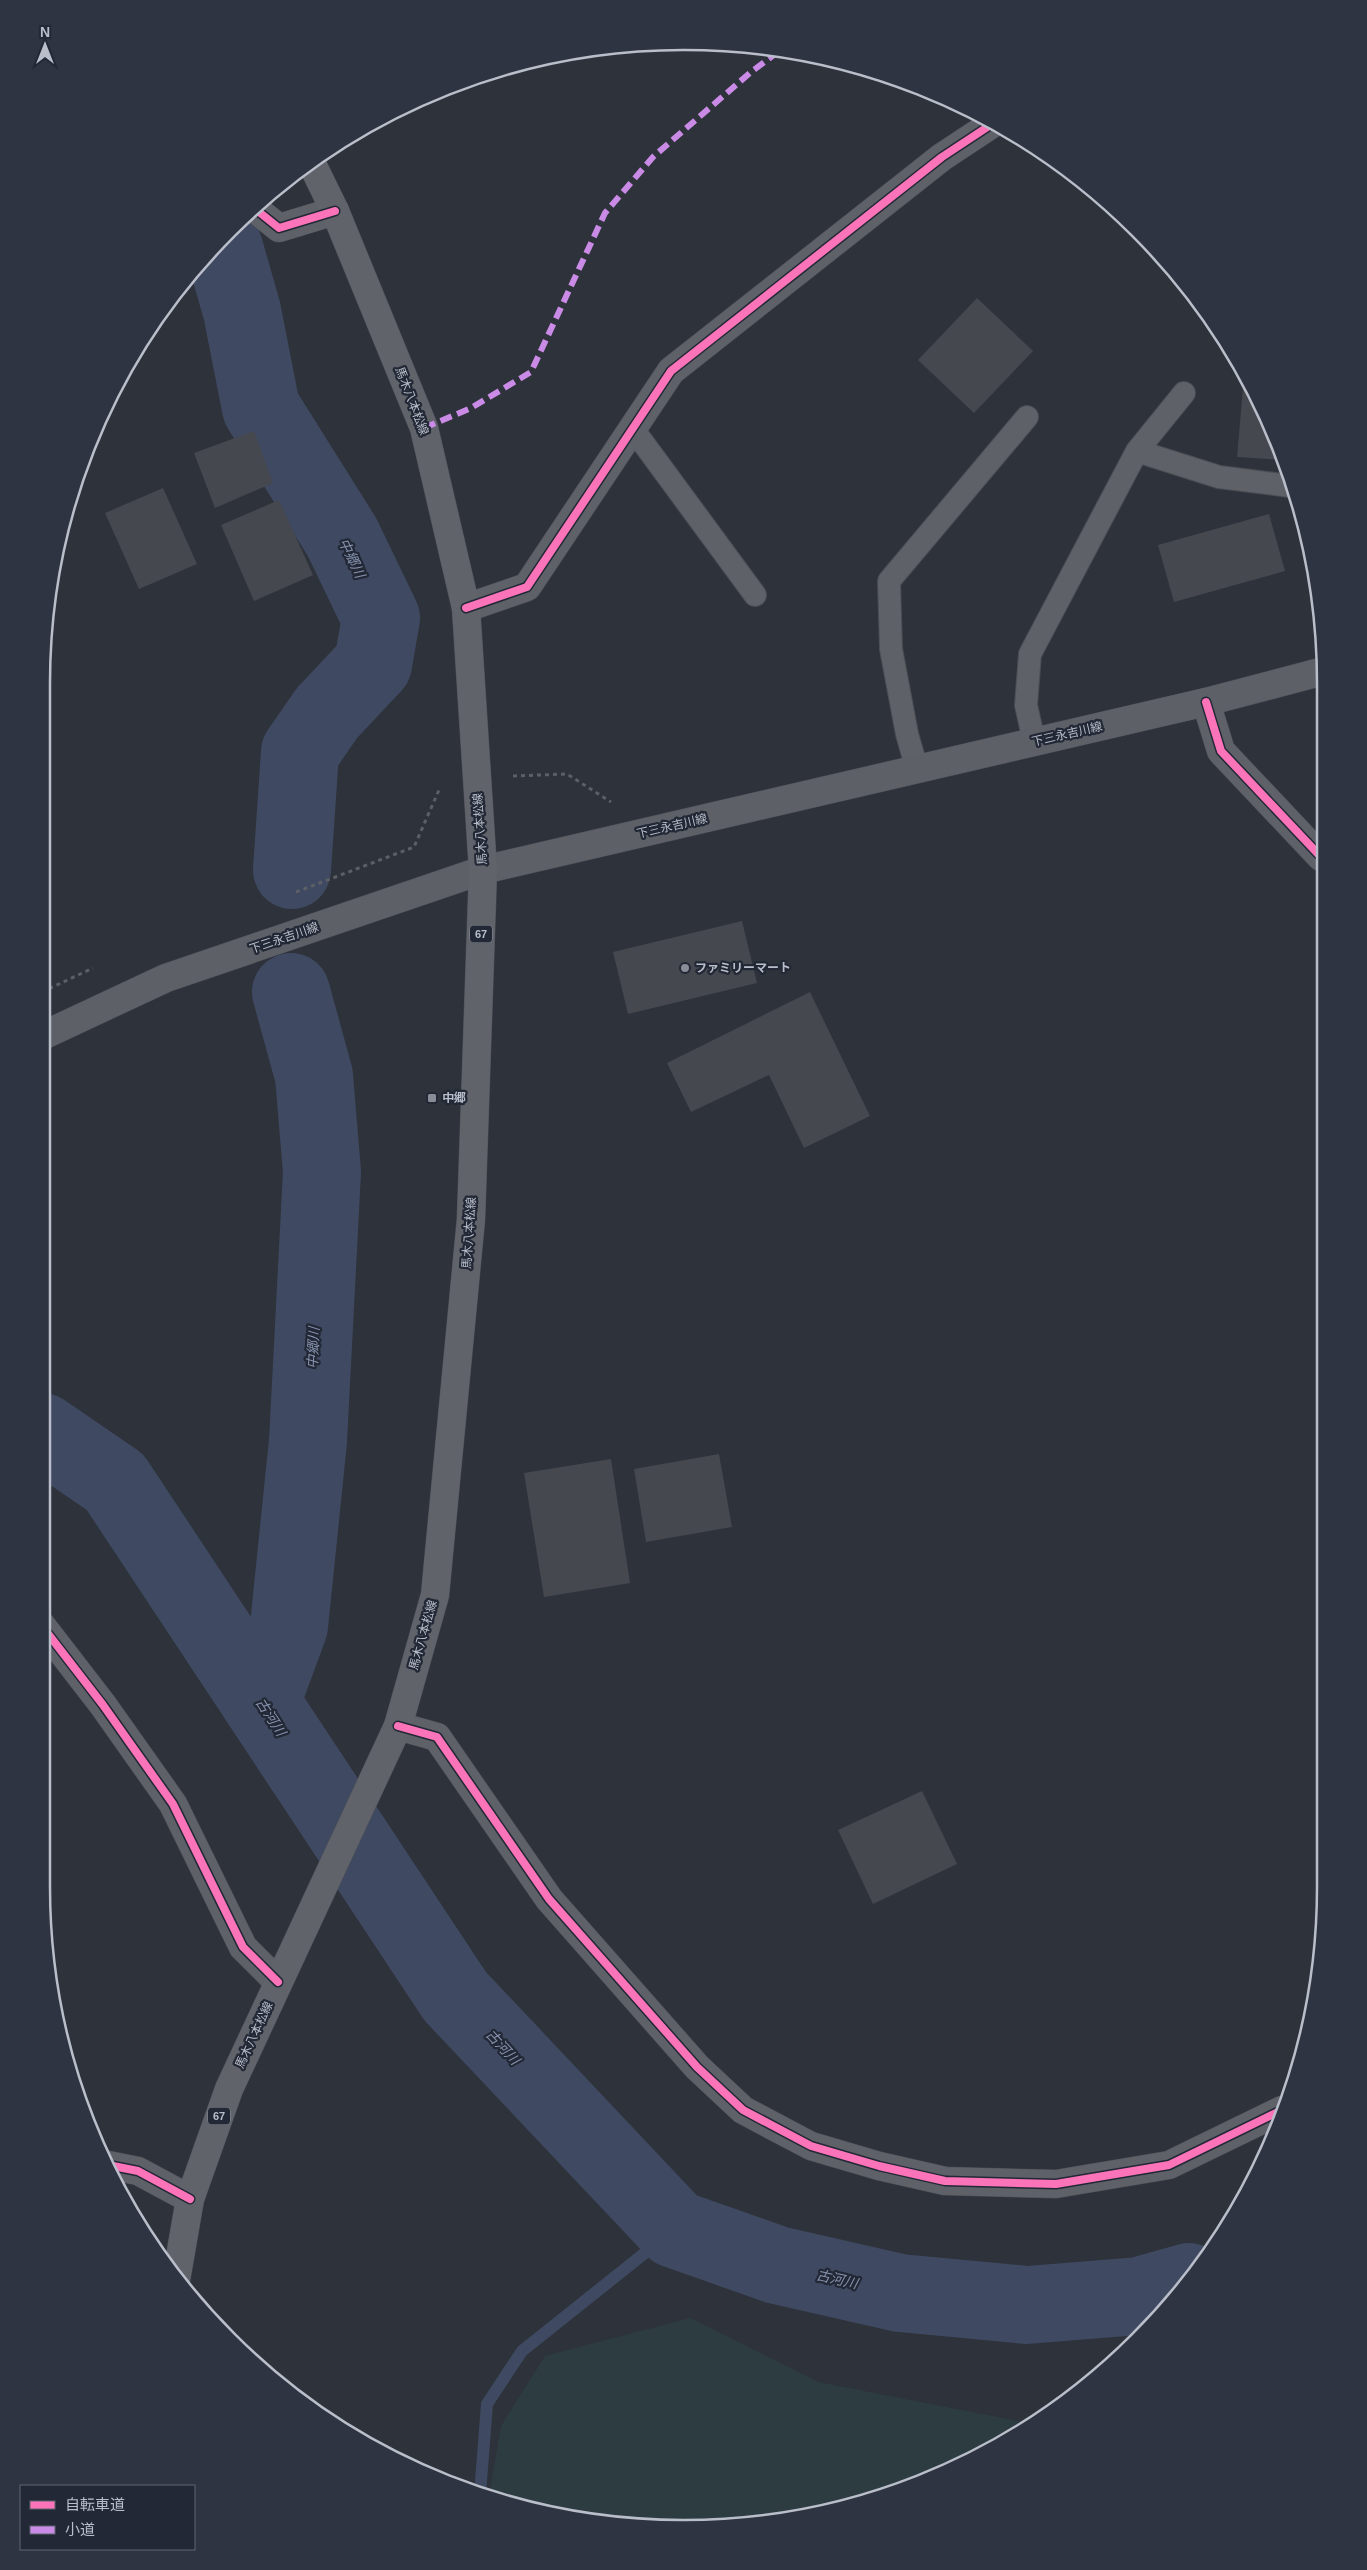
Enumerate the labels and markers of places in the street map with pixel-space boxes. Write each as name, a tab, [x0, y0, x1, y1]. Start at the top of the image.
place label: ファミリーマート	[695, 961, 791, 975]
marker: ファミリーマート	[679, 962, 691, 974]
place label: 中郷	[442, 1091, 466, 1105]
marker: 中郷	[426, 1092, 438, 1104]

